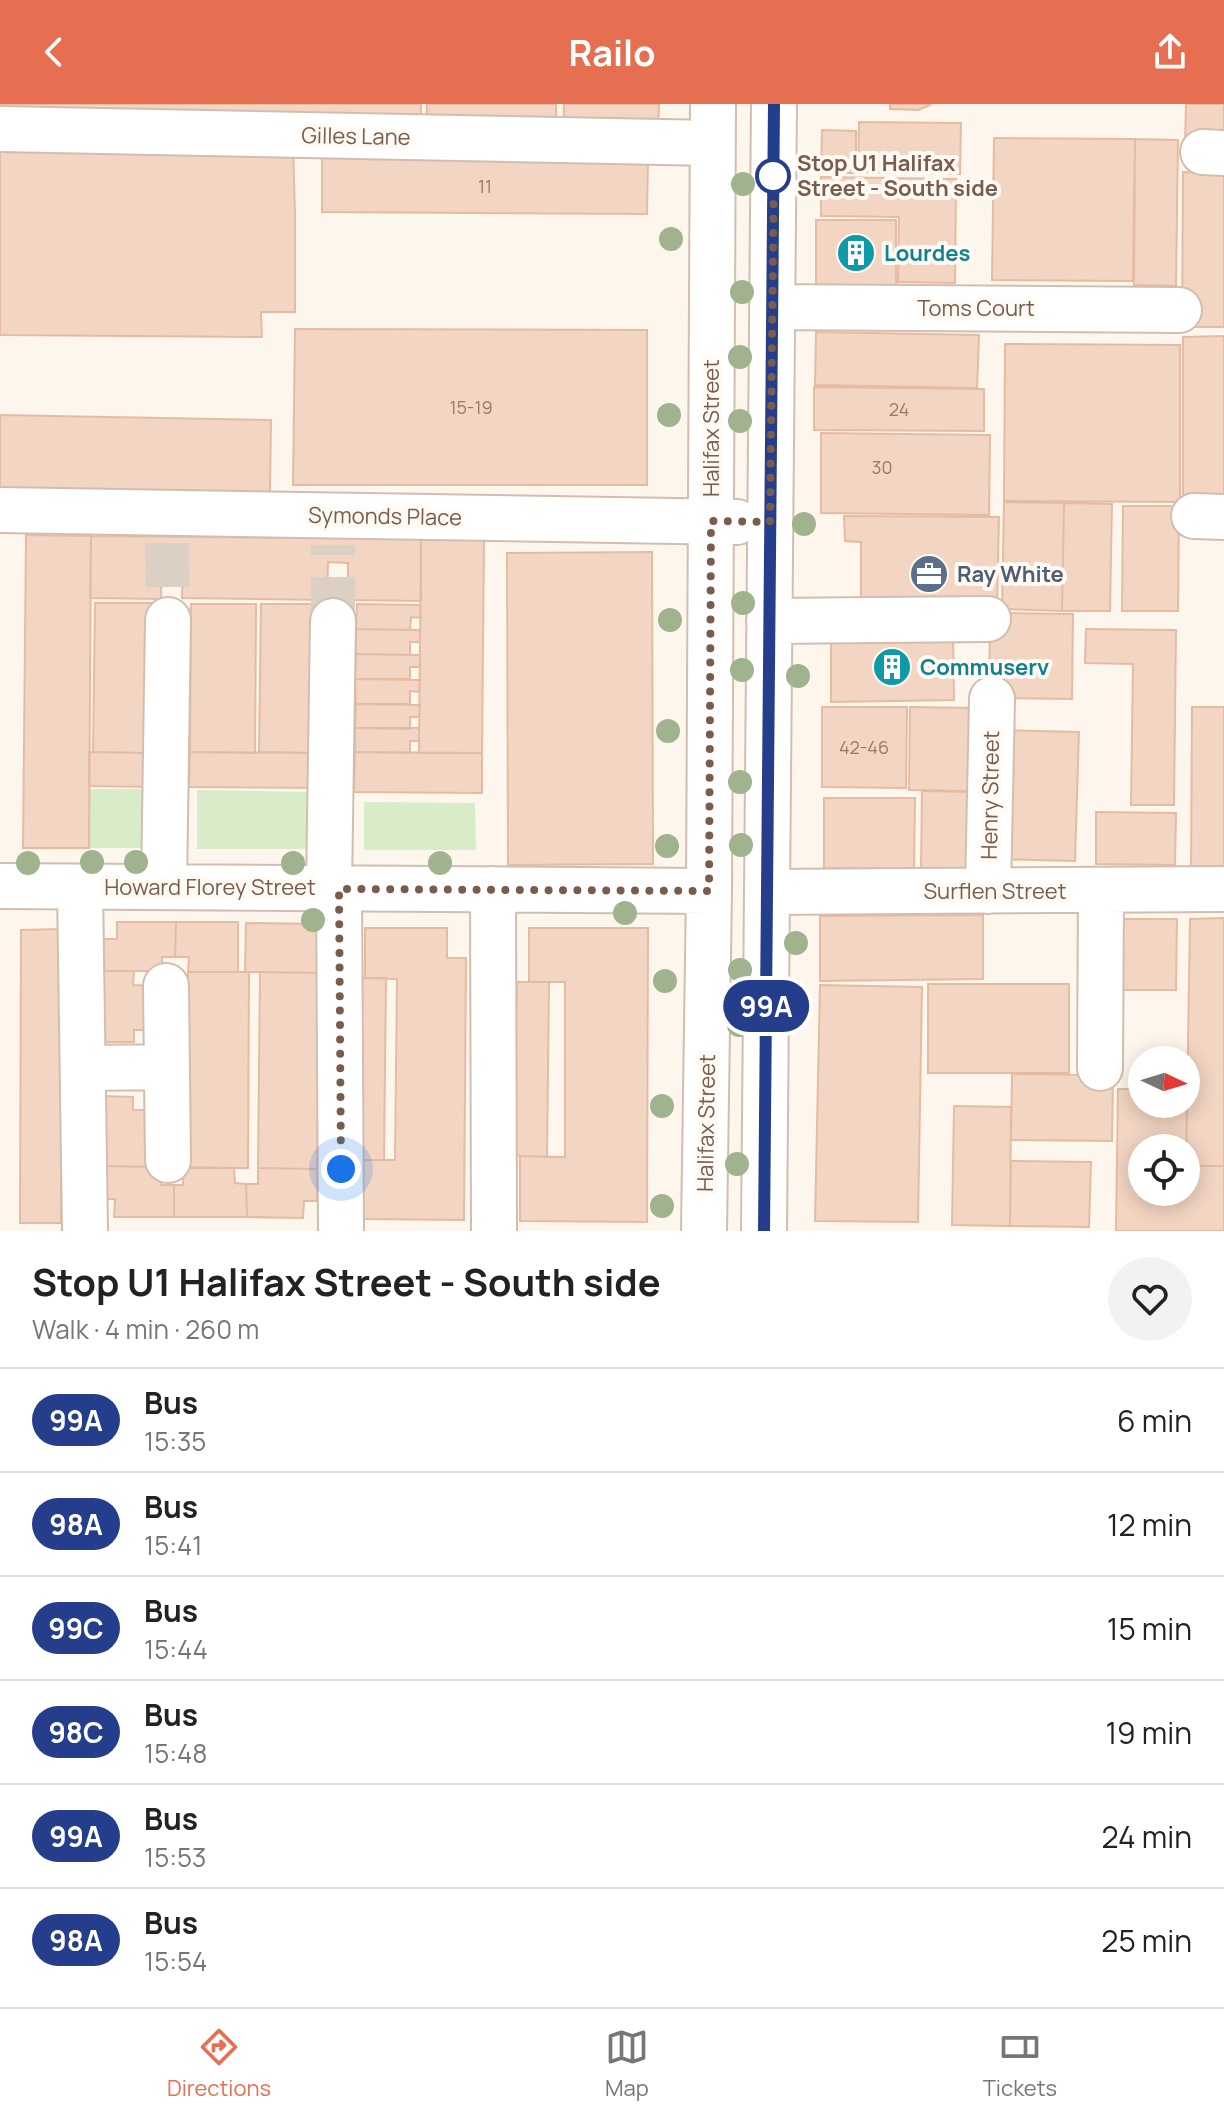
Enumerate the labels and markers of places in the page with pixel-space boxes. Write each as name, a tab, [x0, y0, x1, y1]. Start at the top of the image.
place label: Stop U1 Halifax Street - South side	[797, 148, 998, 203]
marker: Stop U1 Halifax Street - South side	[756, 159, 790, 193]
building icon: Lourdes	[835, 232, 877, 274]
place label: Lourdes	[884, 238, 970, 268]
office icon: Ray White	[908, 553, 950, 595]
place label: Ray White	[957, 559, 1064, 589]
building icon: Commuserv	[871, 646, 913, 688]
place label: Commuserv	[920, 652, 1049, 682]

